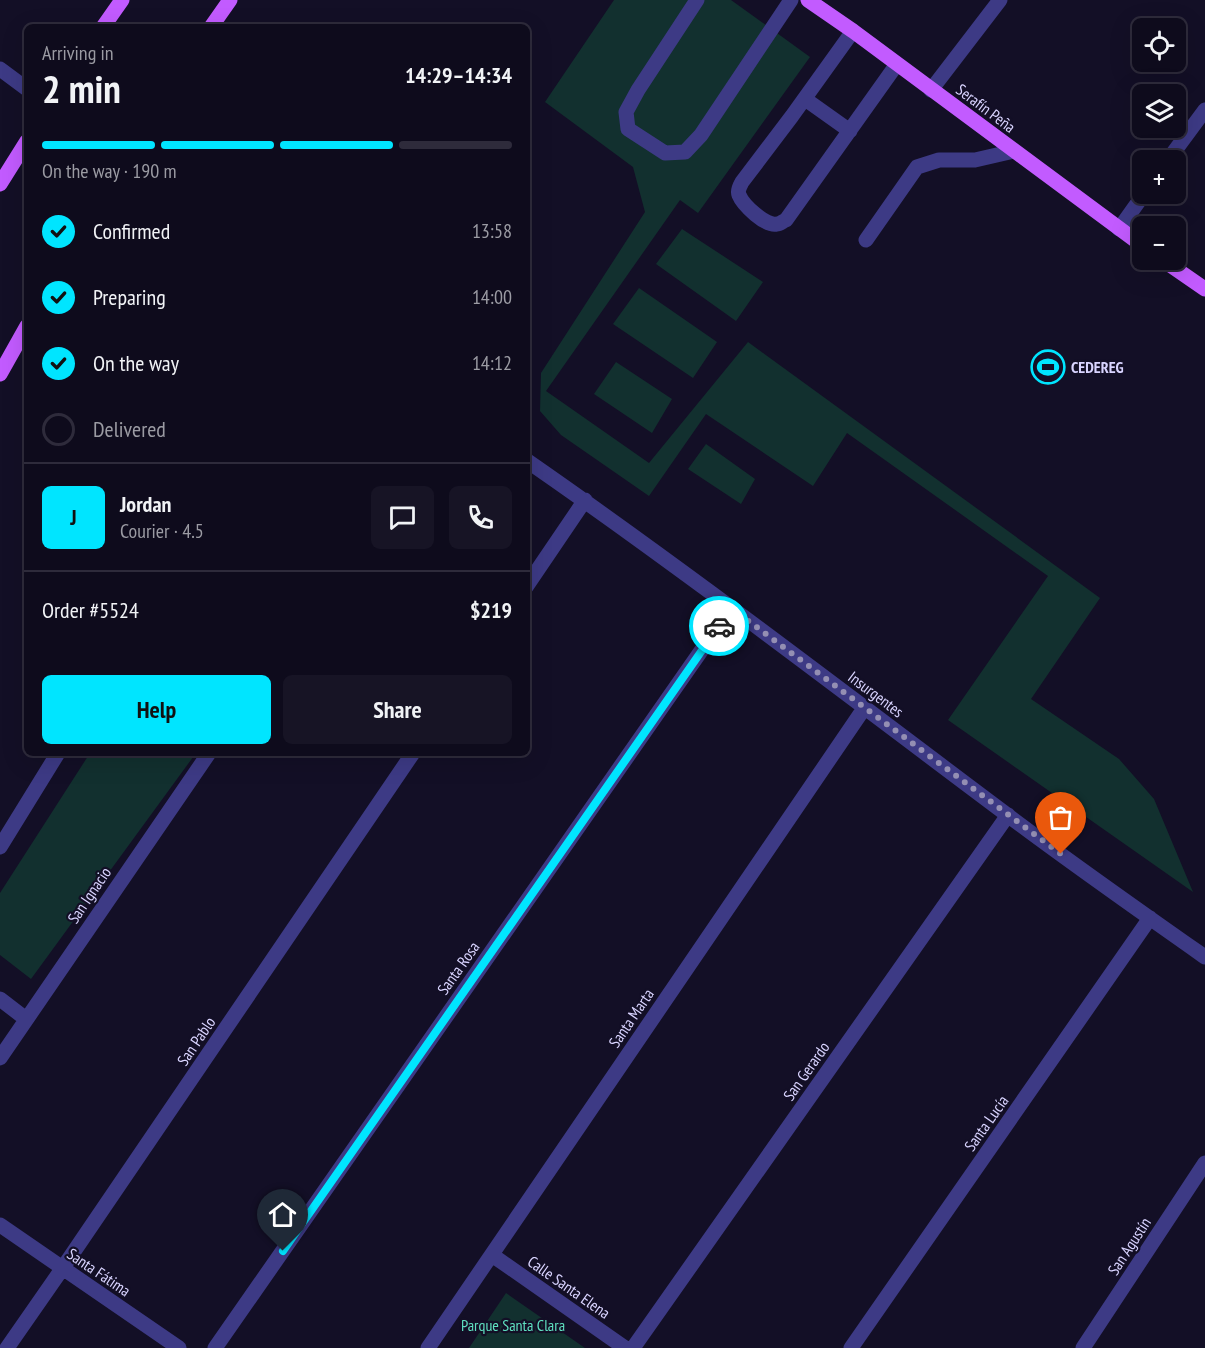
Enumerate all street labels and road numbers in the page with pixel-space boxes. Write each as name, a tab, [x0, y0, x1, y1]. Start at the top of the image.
street label: Serafín Peña	[952, 79, 1020, 137]
street label: Insurgentes	[844, 667, 908, 721]
street label: San Ignacio	[63, 863, 115, 927]
street label: Santa Rosa	[433, 938, 483, 998]
street label: Santa Marta	[604, 985, 658, 1051]
street label: San Pablo	[172, 1013, 220, 1069]
street label: San Gerardo	[779, 1038, 833, 1104]
street label: Santa Lucía	[960, 1091, 1012, 1155]
street label: San Agustín	[1103, 1213, 1155, 1279]
street label: Santa Fátima	[63, 1244, 135, 1300]
street label: Calle Santa Elena	[524, 1251, 614, 1323]

